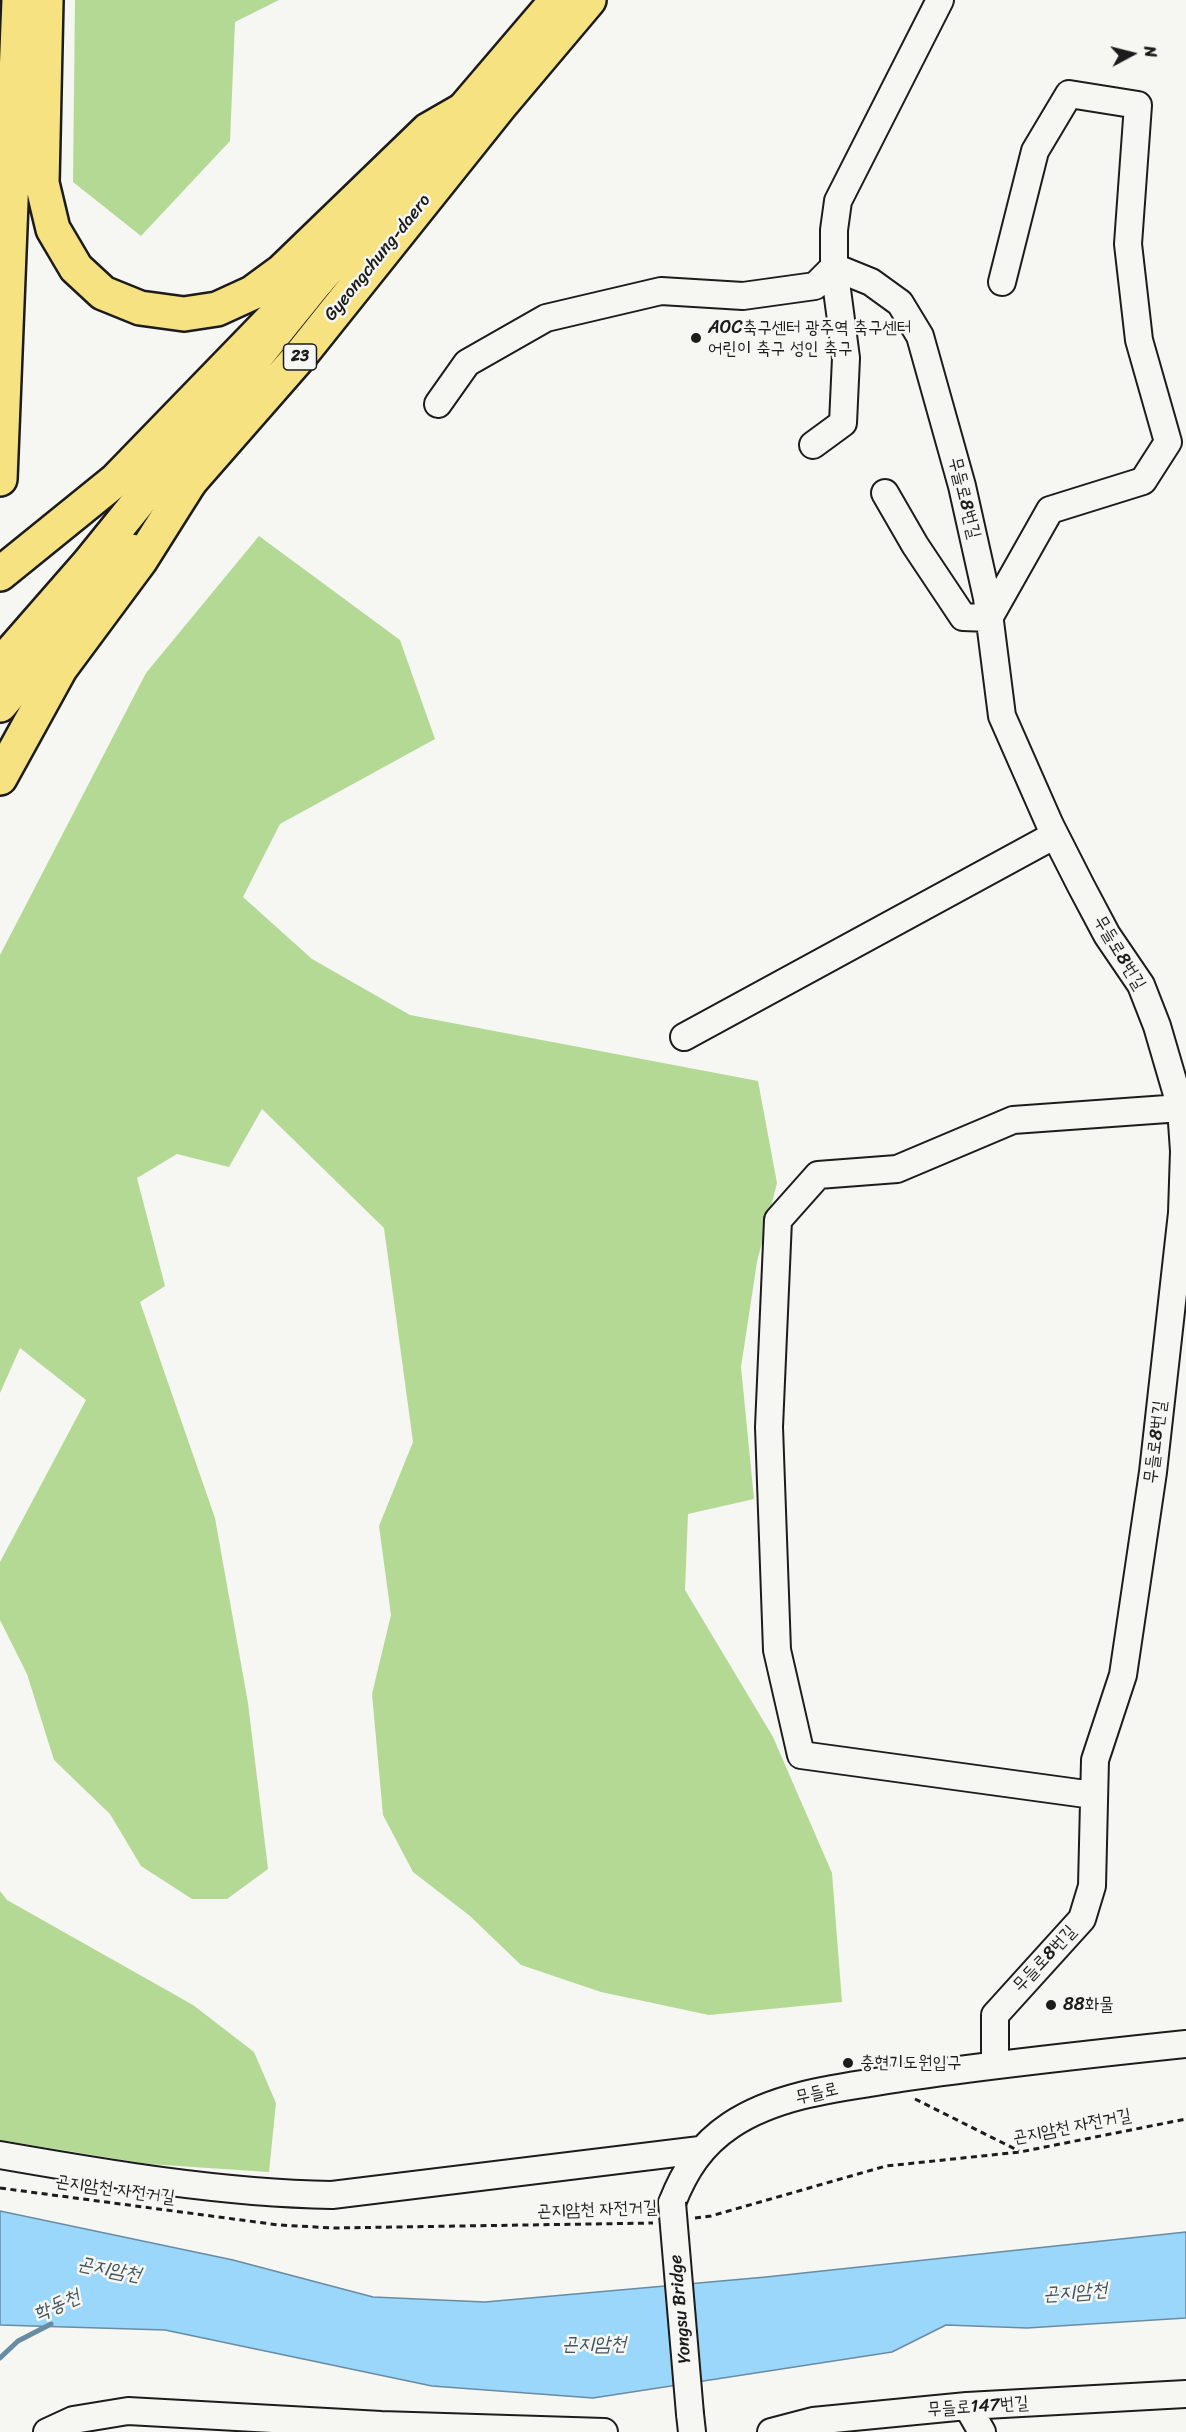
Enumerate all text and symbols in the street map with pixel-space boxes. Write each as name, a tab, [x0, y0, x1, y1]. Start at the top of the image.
north arrow	[1102, 24, 1162, 84]
text: N	[1135, 44, 1165, 59]
street label: Gyeongchung-daero	[320, 190, 436, 326]
place label: AOC축구센터 광주역 축구센터 어린이 축구 성인 축구	[708, 317, 911, 360]
marker: AOC축구센터 광주역 축구센터 어린이 축구 성인 축구	[689, 331, 703, 345]
road number: 23	[284, 344, 316, 370]
street label: 무들로8번길	[943, 455, 985, 541]
street label: 무들로8번길	[1088, 912, 1150, 994]
street label: 무들로8번길	[1140, 1399, 1172, 1485]
street label: 무들로8번길	[1009, 1921, 1081, 1997]
place label: 88화물	[1063, 1994, 1114, 2016]
marker: 88화물	[1044, 1998, 1058, 2012]
place label: 충현기도원입구	[860, 2052, 961, 2074]
marker: 충현기도원입구	[841, 2056, 855, 2070]
street label: 무들로	[793, 2079, 841, 2109]
street label: 곤지암천 자전거길	[1011, 2105, 1133, 2149]
street label: 곤지암천 자전거길	[54, 2171, 176, 2209]
street label: 곤지암천 자전거길	[536, 2197, 658, 2223]
water label: 곤지암천	[75, 2252, 143, 2288]
street label: Yongsu Bridge	[665, 2254, 697, 2364]
water label: 곤지암천	[1042, 2279, 1108, 2307]
water label: 학동천	[30, 2285, 84, 2327]
water label: 곤지암천	[562, 2333, 626, 2357]
street label: 무들로147번길	[927, 2393, 1029, 2421]

